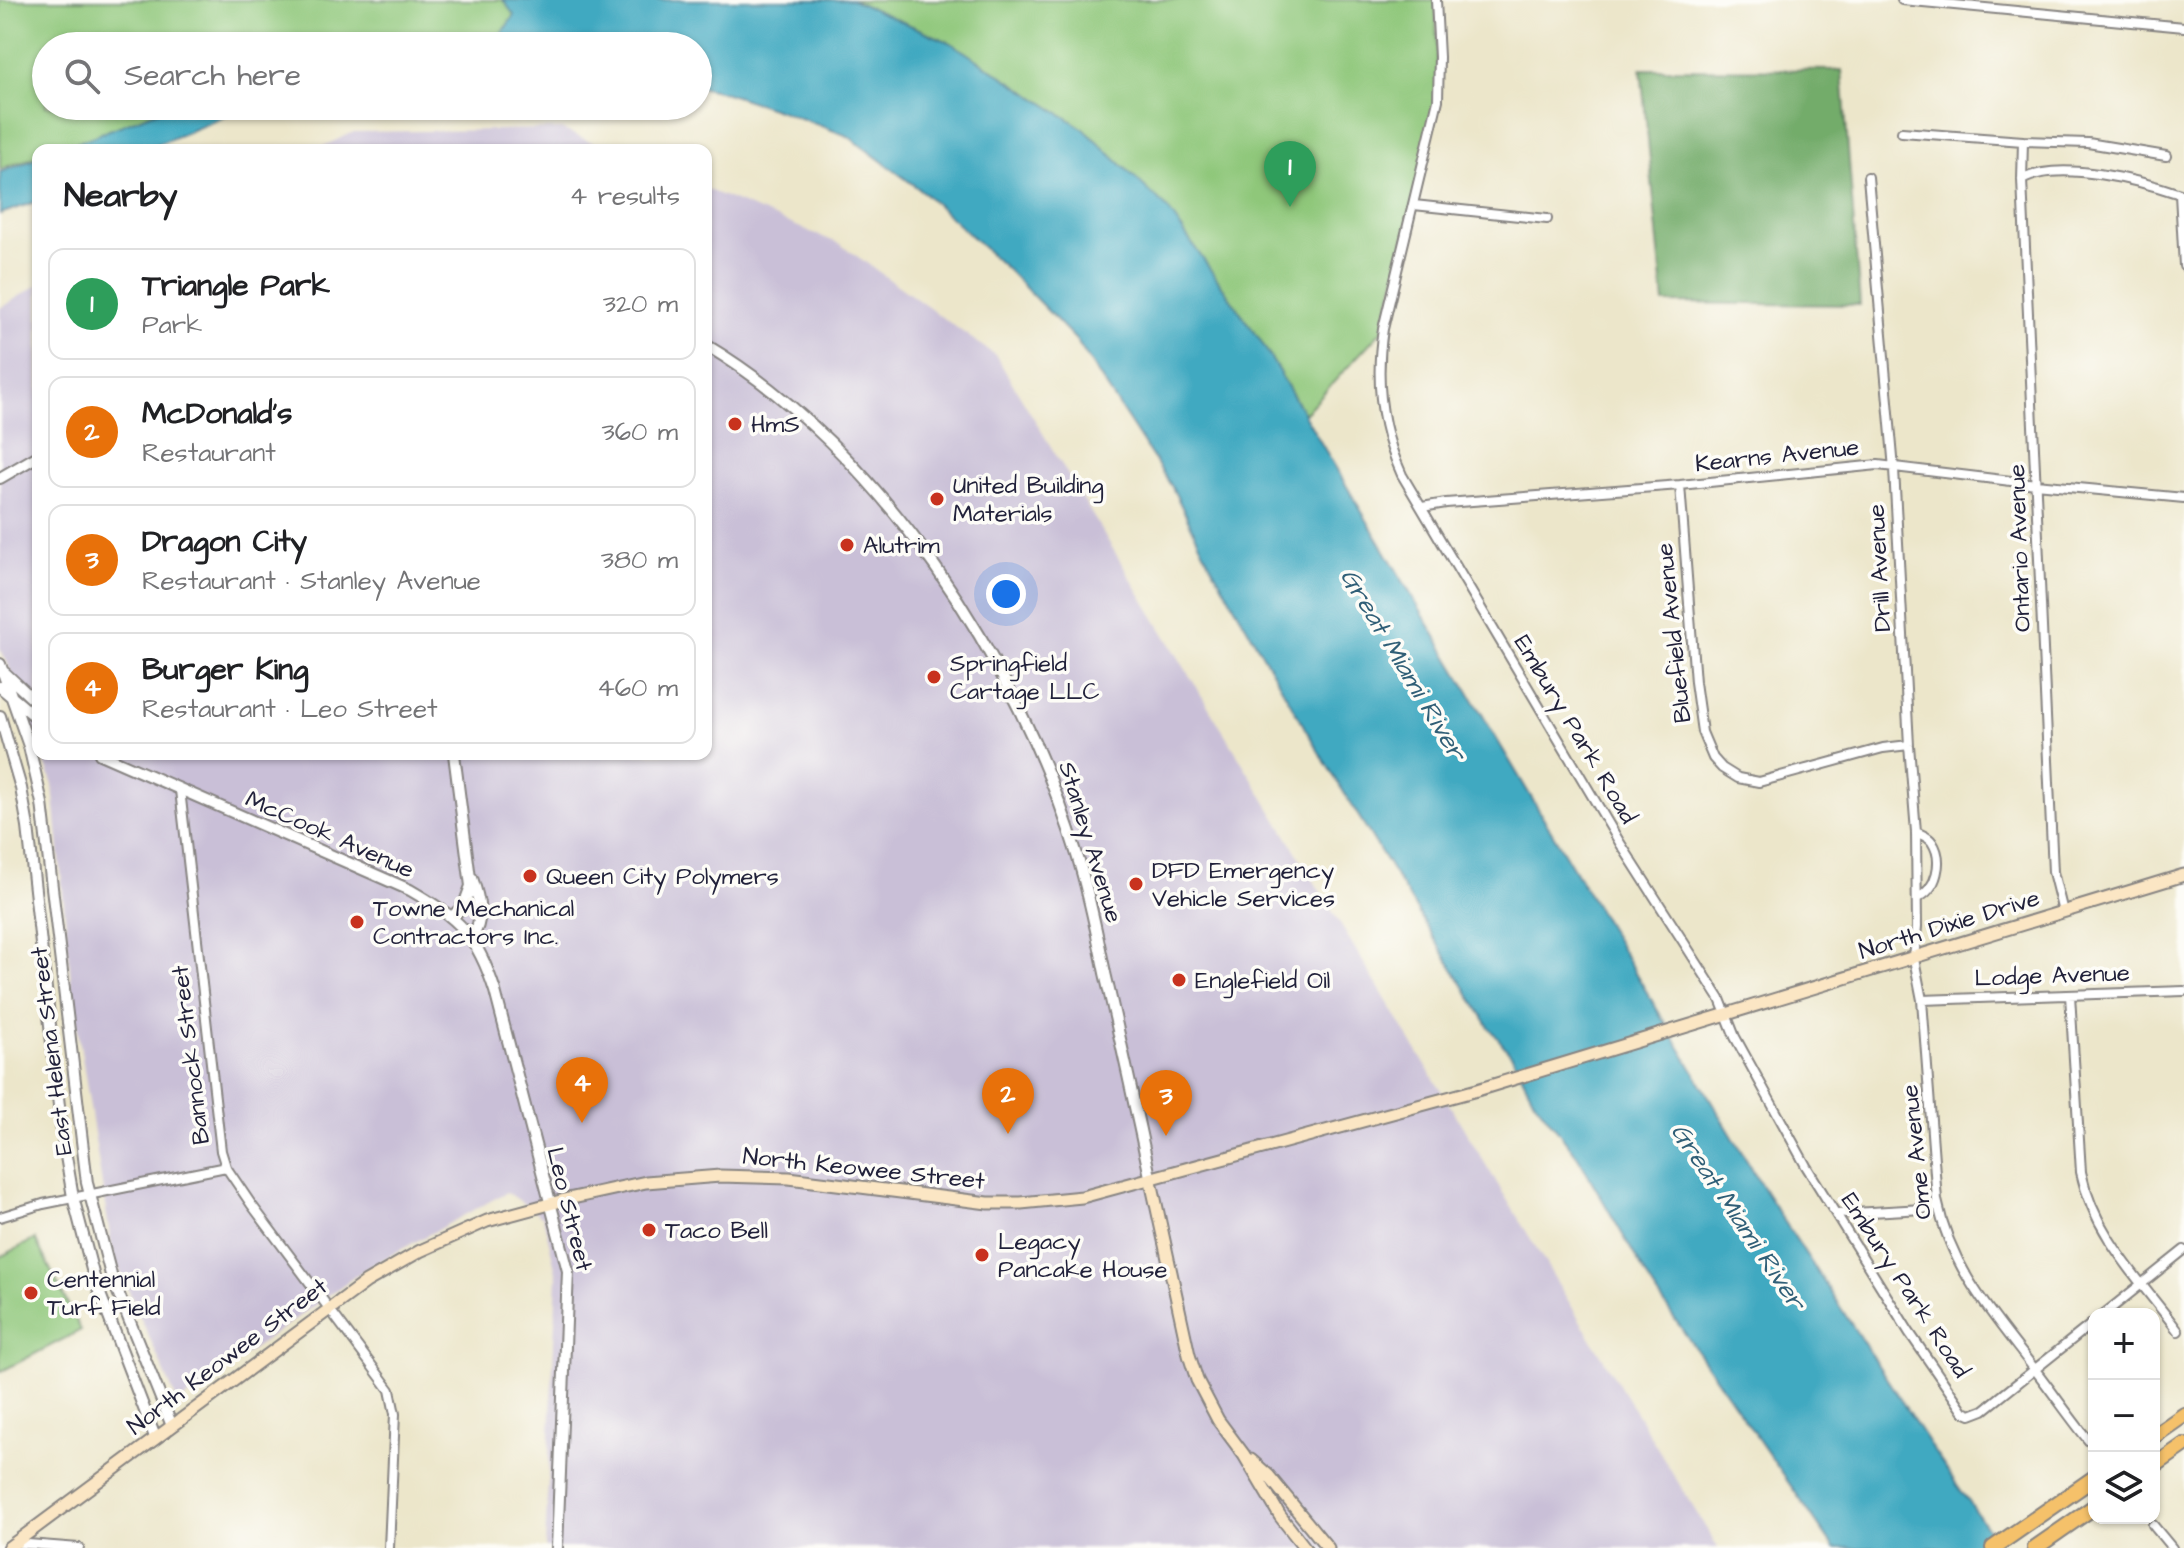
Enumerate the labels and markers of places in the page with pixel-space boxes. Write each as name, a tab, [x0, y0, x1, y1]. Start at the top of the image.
pin: 1	[1264, 141, 1316, 207]
place label: HmS	[751, 408, 800, 442]
marker: HmS	[726, 415, 744, 433]
place label: United Building Materials	[953, 469, 1104, 531]
marker: United Building Materials	[928, 490, 946, 508]
place label: Alutrim	[863, 529, 940, 563]
marker: Alutrim	[838, 536, 856, 554]
place label: Springfield Cartage LLC	[950, 647, 1100, 710]
marker: Springfield Cartage LLC	[925, 668, 943, 686]
place label: DFD Emergency Vehicle Services	[1152, 854, 1335, 916]
place label: Queen City Polymers	[546, 860, 779, 895]
marker: Queen City Polymers	[521, 867, 539, 885]
marker: DFD Emergency Vehicle Services	[1127, 875, 1145, 893]
place label: Towne Mechanical Contractors Inc.	[373, 892, 574, 954]
marker: Towne Mechanical Contractors Inc.	[348, 913, 366, 931]
place label: Englefield Oil	[1195, 964, 1330, 999]
marker: Englefield Oil	[1170, 971, 1188, 989]
pin: 4	[556, 1057, 608, 1123]
pin: 2	[982, 1068, 1034, 1134]
pin: 3	[1140, 1070, 1192, 1136]
place label: Taco Bell	[665, 1214, 768, 1248]
marker: Taco Bell	[640, 1221, 658, 1239]
place label: Legacy Pancake House	[998, 1225, 1168, 1287]
marker: Legacy Pancake House	[973, 1246, 991, 1264]
place label: Centennial Turf Field	[47, 1263, 161, 1325]
marker: Centennial Turf Field	[22, 1284, 40, 1302]

